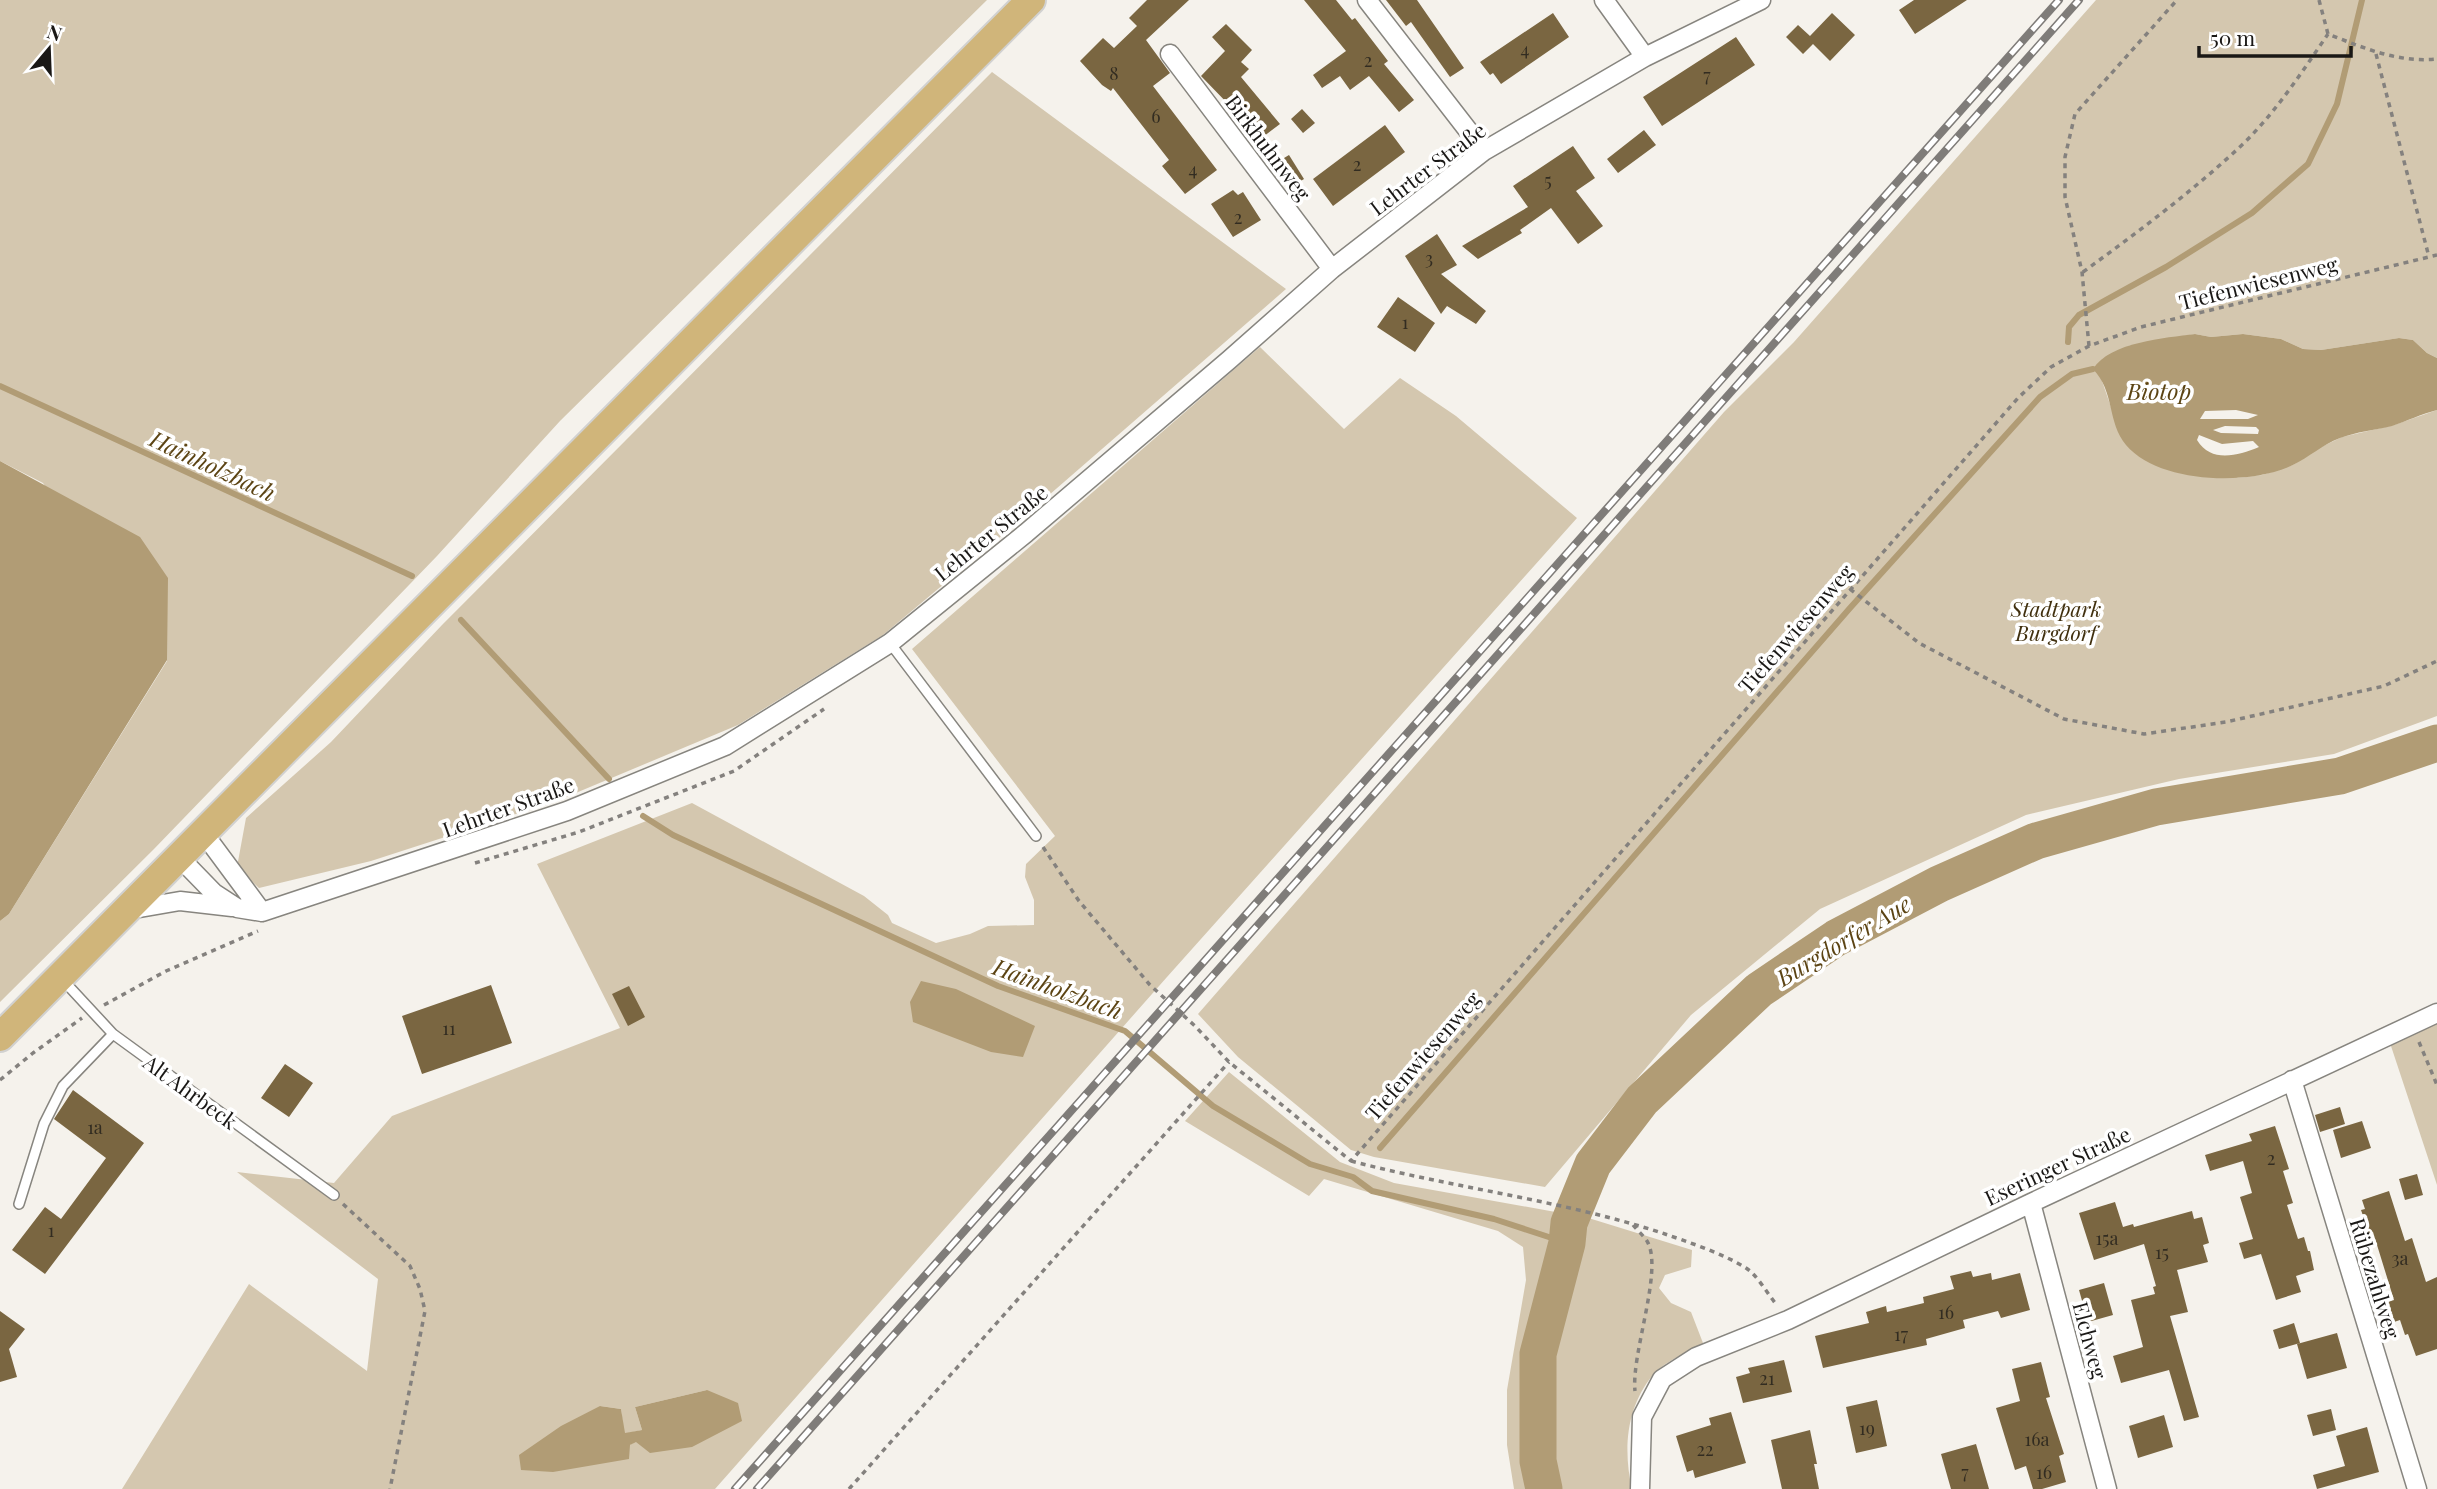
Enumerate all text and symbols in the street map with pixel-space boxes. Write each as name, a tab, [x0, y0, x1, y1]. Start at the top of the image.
north arrow	[14, 14, 84, 84]
scale bar	[2199, 14, 2351, 58]
text: N	[44, 17, 66, 47]
text: 50 m	[2210, 23, 2256, 51]
house number: 4	[1521, 37, 1530, 61]
house number: 2	[1364, 48, 1372, 72]
house number: 8	[1109, 61, 1119, 85]
house number: 7	[1703, 63, 1711, 87]
street label: Birkhuhnweg	[1220, 88, 1318, 206]
house number: 6	[1151, 104, 1161, 128]
street label: Lehrter Straße	[1363, 115, 1491, 221]
house number: 2	[1353, 152, 1361, 176]
house number: 4	[1189, 157, 1198, 181]
house number: 5	[1544, 168, 1552, 192]
house number: 2	[1234, 205, 1242, 229]
house number: 3	[1425, 246, 1433, 270]
street label: Tiefenwiesenweg	[2176, 249, 2340, 315]
house number: 1	[1402, 310, 1409, 334]
water label: Biotop	[2126, 375, 2191, 406]
water label: Hainholzbach	[144, 422, 281, 508]
street label: Lehrter Straße	[927, 478, 1053, 586]
street label: Tiefenwiesenweg	[1731, 558, 1859, 698]
park label: Stadtpark Burgdorf	[2010, 594, 2101, 646]
street label: Lehrter Straße	[438, 769, 578, 843]
water label: Burgdorfer Aue	[1769, 888, 1916, 993]
water label: Hainholzbach	[988, 950, 1127, 1026]
street label: Tiefenwiesenweg	[1358, 985, 1486, 1125]
house number: 11	[442, 1016, 456, 1040]
street label: Alt Ahrbeck	[138, 1047, 244, 1135]
house number: 1a	[87, 1115, 103, 1139]
street label: Eseringer Straße	[1980, 1119, 2134, 1211]
house number: 2	[2267, 1146, 2275, 1170]
street label: Rübezahlweg	[2344, 1214, 2408, 1342]
house number: 1	[48, 1218, 55, 1242]
house number: 15a	[2096, 1226, 2118, 1250]
house number: 15	[2155, 1240, 2169, 1264]
house number: 3a	[2391, 1246, 2409, 1270]
street label: Elchweg	[2067, 1298, 2115, 1382]
house number: 16	[1938, 1300, 1954, 1324]
house number: 17	[1894, 1322, 1909, 1346]
house number: 21	[1759, 1366, 1775, 1390]
house number: 19	[1859, 1416, 1875, 1440]
house number: 16a	[2025, 1427, 2049, 1451]
house number: 22	[1696, 1437, 1714, 1461]
house number: 7	[1961, 1460, 1969, 1484]
house number: 16	[2036, 1460, 2052, 1484]

